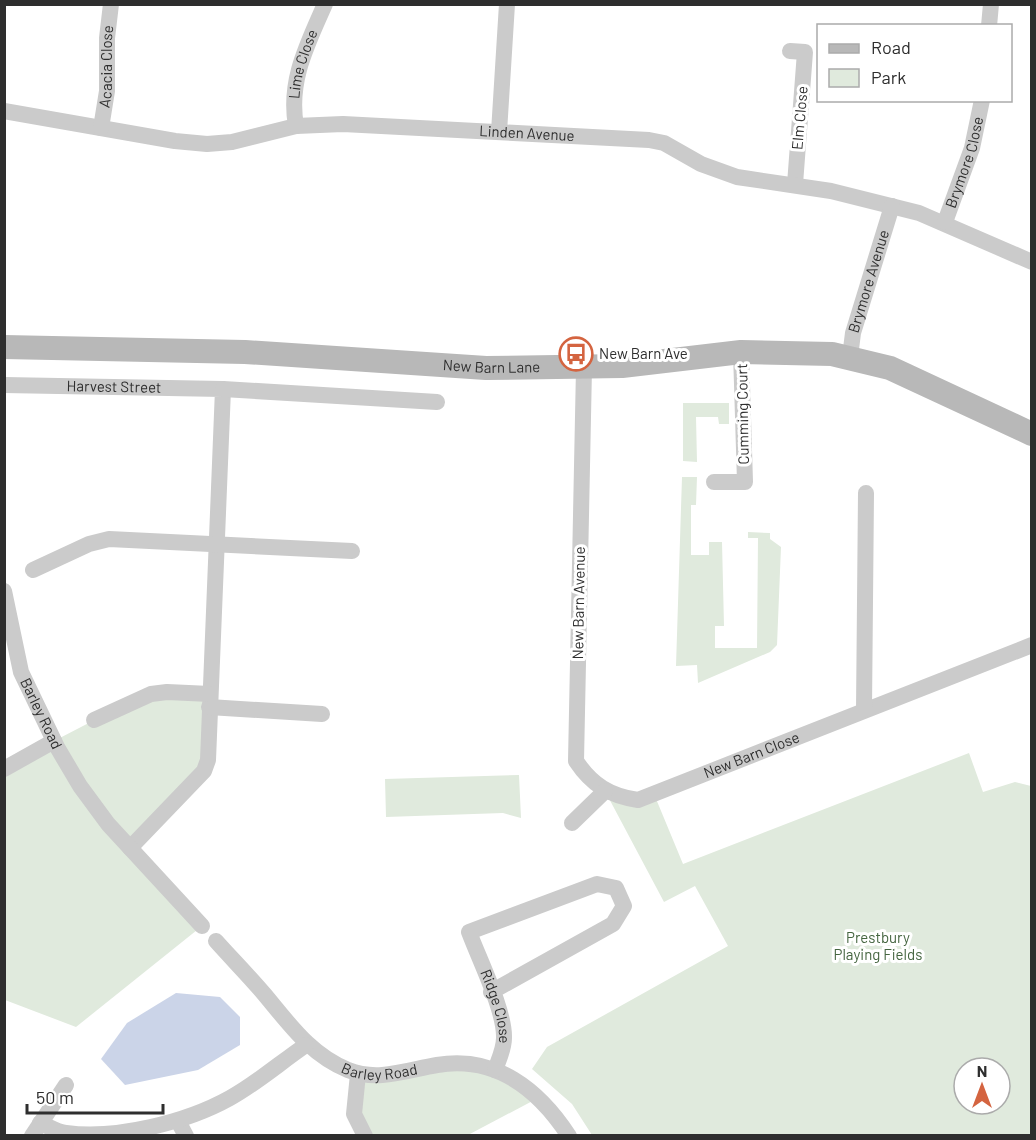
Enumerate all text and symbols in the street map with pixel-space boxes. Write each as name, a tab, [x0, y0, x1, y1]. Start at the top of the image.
street label: Acacia Close	[94, 24, 116, 109]
legend	[817, 24, 1012, 102]
street label: Lime Close	[284, 26, 321, 100]
text: Road	[871, 36, 911, 58]
text: Park	[871, 66, 906, 88]
street label: Elm Close	[787, 85, 811, 151]
street label: Brymore Close	[941, 115, 986, 210]
street label: Linden Avenue	[479, 121, 575, 144]
street label: Brymore Avenue	[844, 228, 892, 335]
bus stop icon: New Barn Ave	[558, 336, 594, 372]
place label: New Barn Ave	[599, 344, 688, 362]
street label: New Barn Lane	[442, 355, 540, 376]
street label: Cumming Court	[732, 363, 752, 465]
street label: Harvest Street	[66, 376, 162, 396]
street label: New Barn Avenue	[568, 546, 588, 660]
street label: Barley Road	[17, 675, 67, 752]
street label: New Barn Close	[701, 727, 802, 781]
park label: Prestbury Playing Fields	[834, 928, 922, 963]
street label: Ridge Close	[477, 966, 514, 1044]
north arrow	[952, 1056, 1012, 1116]
street label: Barley Road	[339, 1058, 419, 1083]
text: N	[977, 1061, 987, 1080]
scale bar	[27, 1077, 164, 1115]
text: 50 m	[36, 1086, 74, 1108]

